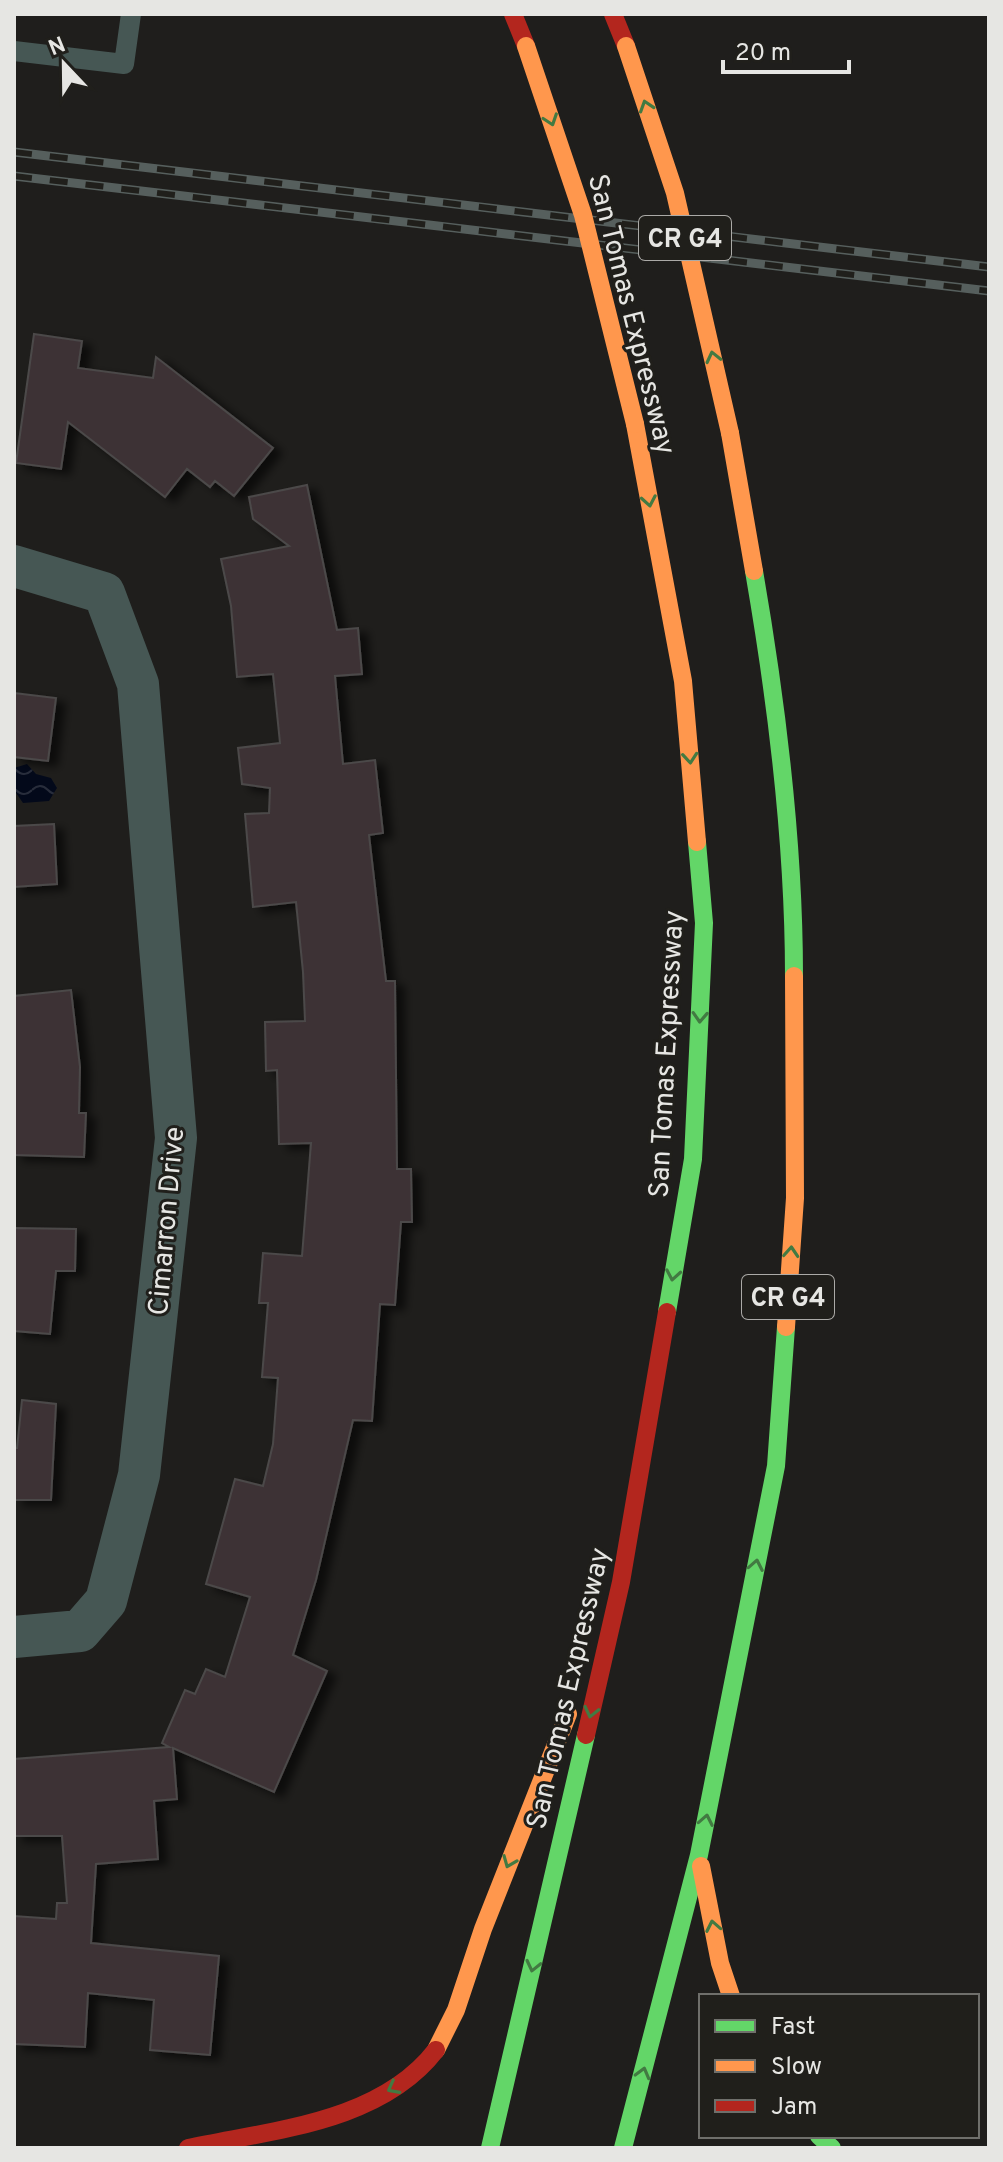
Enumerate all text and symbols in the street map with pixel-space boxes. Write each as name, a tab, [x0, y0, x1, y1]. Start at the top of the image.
north arrow	[24, 24, 104, 104]
scale bar	[723, 24, 849, 74]
text: N	[45, 32, 70, 63]
text: 20 m	[735, 39, 791, 69]
one-way arrow	[639, 100, 655, 114]
one-way arrow	[542, 113, 558, 127]
street label: San Tomas Expressway	[578, 171, 682, 459]
road number: CR G4	[639, 216, 731, 260]
one-way arrow	[705, 351, 722, 365]
one-way arrow	[640, 494, 657, 508]
one-way arrow	[681, 752, 698, 765]
street label: San Tomas Expressway	[642, 909, 694, 1199]
one-way arrow	[692, 1011, 709, 1024]
street label: Cimarron Drive	[142, 1125, 194, 1317]
one-way arrow	[782, 1245, 799, 1258]
one-way arrow	[666, 1268, 683, 1282]
road number: CR G4	[742, 1275, 834, 1319]
street label: San Tomas Expressway	[520, 1544, 620, 1833]
one-way arrow	[747, 1559, 764, 1572]
one-way arrow	[583, 1705, 600, 1719]
one-way arrow	[697, 1814, 714, 1828]
one-way arrow	[503, 1854, 519, 1868]
one-way arrow	[705, 1920, 722, 1933]
one-way arrow	[525, 1958, 542, 1972]
legend	[699, 1994, 979, 2138]
text: Fast	[771, 2013, 815, 2043]
text: Slow	[771, 2053, 822, 2083]
one-way arrow	[633, 2066, 650, 2080]
one-way arrow	[388, 2078, 402, 2094]
text: Jam	[771, 2093, 817, 2123]

